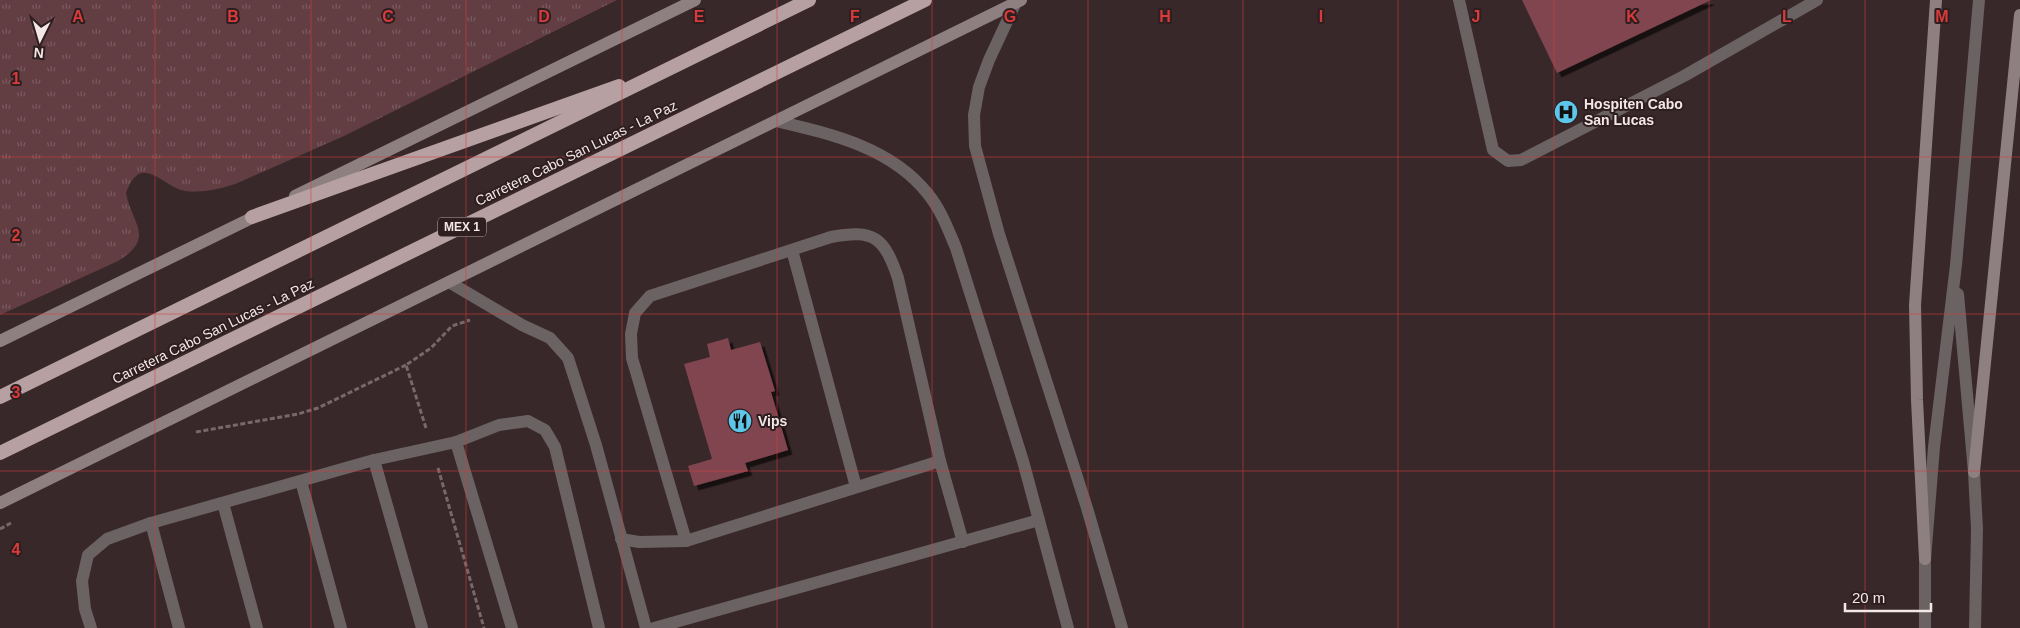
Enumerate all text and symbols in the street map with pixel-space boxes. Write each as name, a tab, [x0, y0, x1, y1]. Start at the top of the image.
text: A	[72, 8, 84, 25]
text: B	[227, 8, 239, 25]
text: C	[382, 8, 394, 25]
text: D	[538, 8, 550, 25]
text: E	[694, 8, 705, 25]
text: F	[850, 8, 860, 25]
text: G	[1004, 8, 1016, 25]
text: H	[1159, 8, 1171, 25]
text: I	[1319, 8, 1323, 25]
text: J	[1472, 8, 1480, 25]
text: K	[1626, 8, 1638, 25]
text: L	[1782, 8, 1792, 25]
text: M	[1935, 8, 1949, 25]
north arrow	[15, 15, 65, 65]
text: N	[33, 45, 45, 61]
text: 1	[12, 70, 21, 87]
place label: Hospiten Cabo San Lucas	[1584, 96, 1683, 128]
street label: Carretera Cabo San Lucas - La Paz	[472, 97, 680, 209]
hospital icon: Hospiten Cabo San Lucas	[1553, 99, 1579, 125]
road number: MEX 1	[438, 218, 486, 236]
text: 2	[12, 227, 21, 244]
street label: Carretera Cabo San Lucas - La Paz	[109, 275, 317, 387]
text: 3	[12, 384, 21, 401]
restaurant icon: Vips	[727, 408, 753, 434]
place label: Vips	[758, 413, 788, 429]
text: 4	[12, 541, 21, 558]
scale bar	[1845, 580, 1931, 612]
text: 20 m	[1852, 589, 1885, 606]

